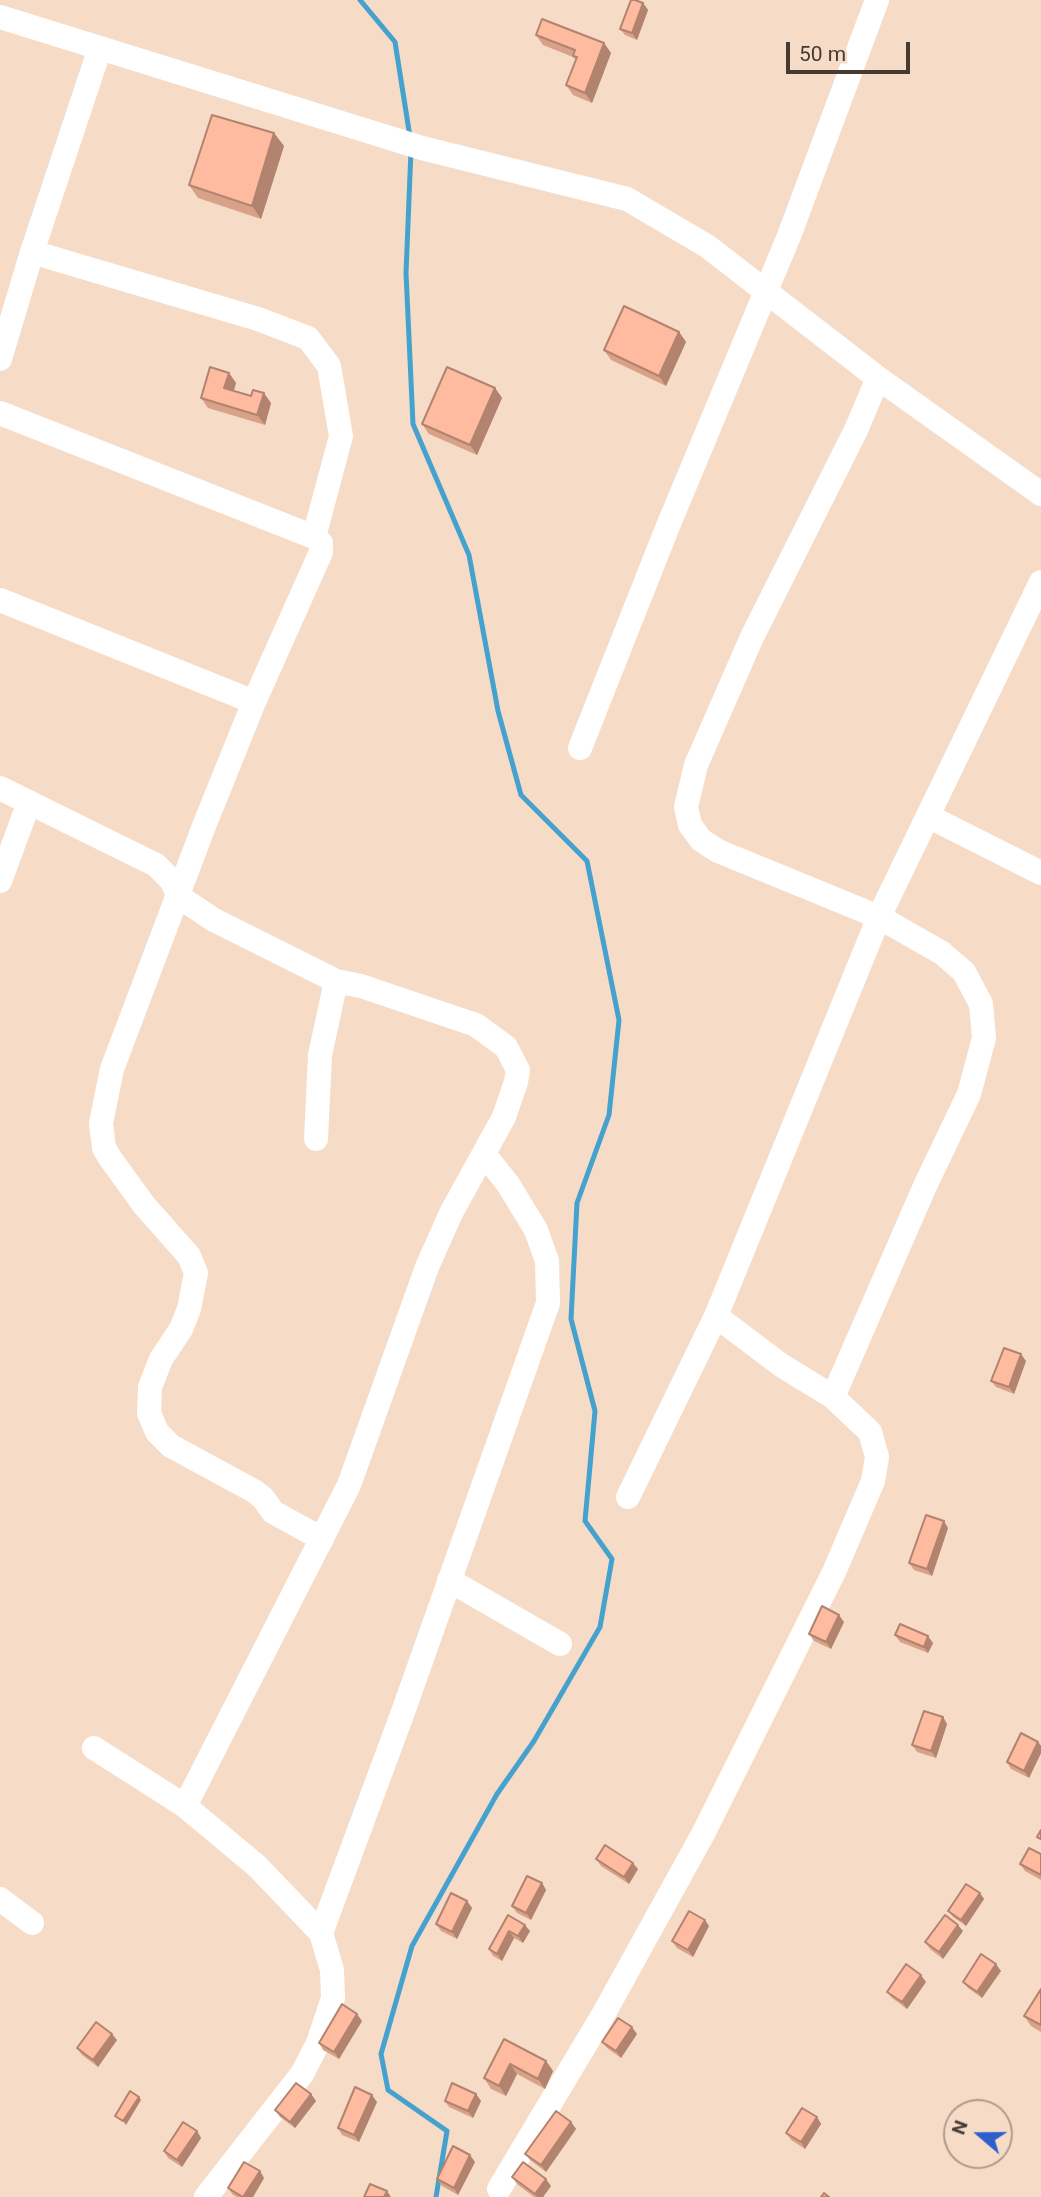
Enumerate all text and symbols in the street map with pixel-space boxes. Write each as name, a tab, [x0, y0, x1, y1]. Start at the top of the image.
scale bar	[789, 28, 913, 72]
text: 50 m	[799, 42, 846, 66]
north arrow	[943, 2099, 1013, 2169]
text: N	[947, 2117, 973, 2138]

